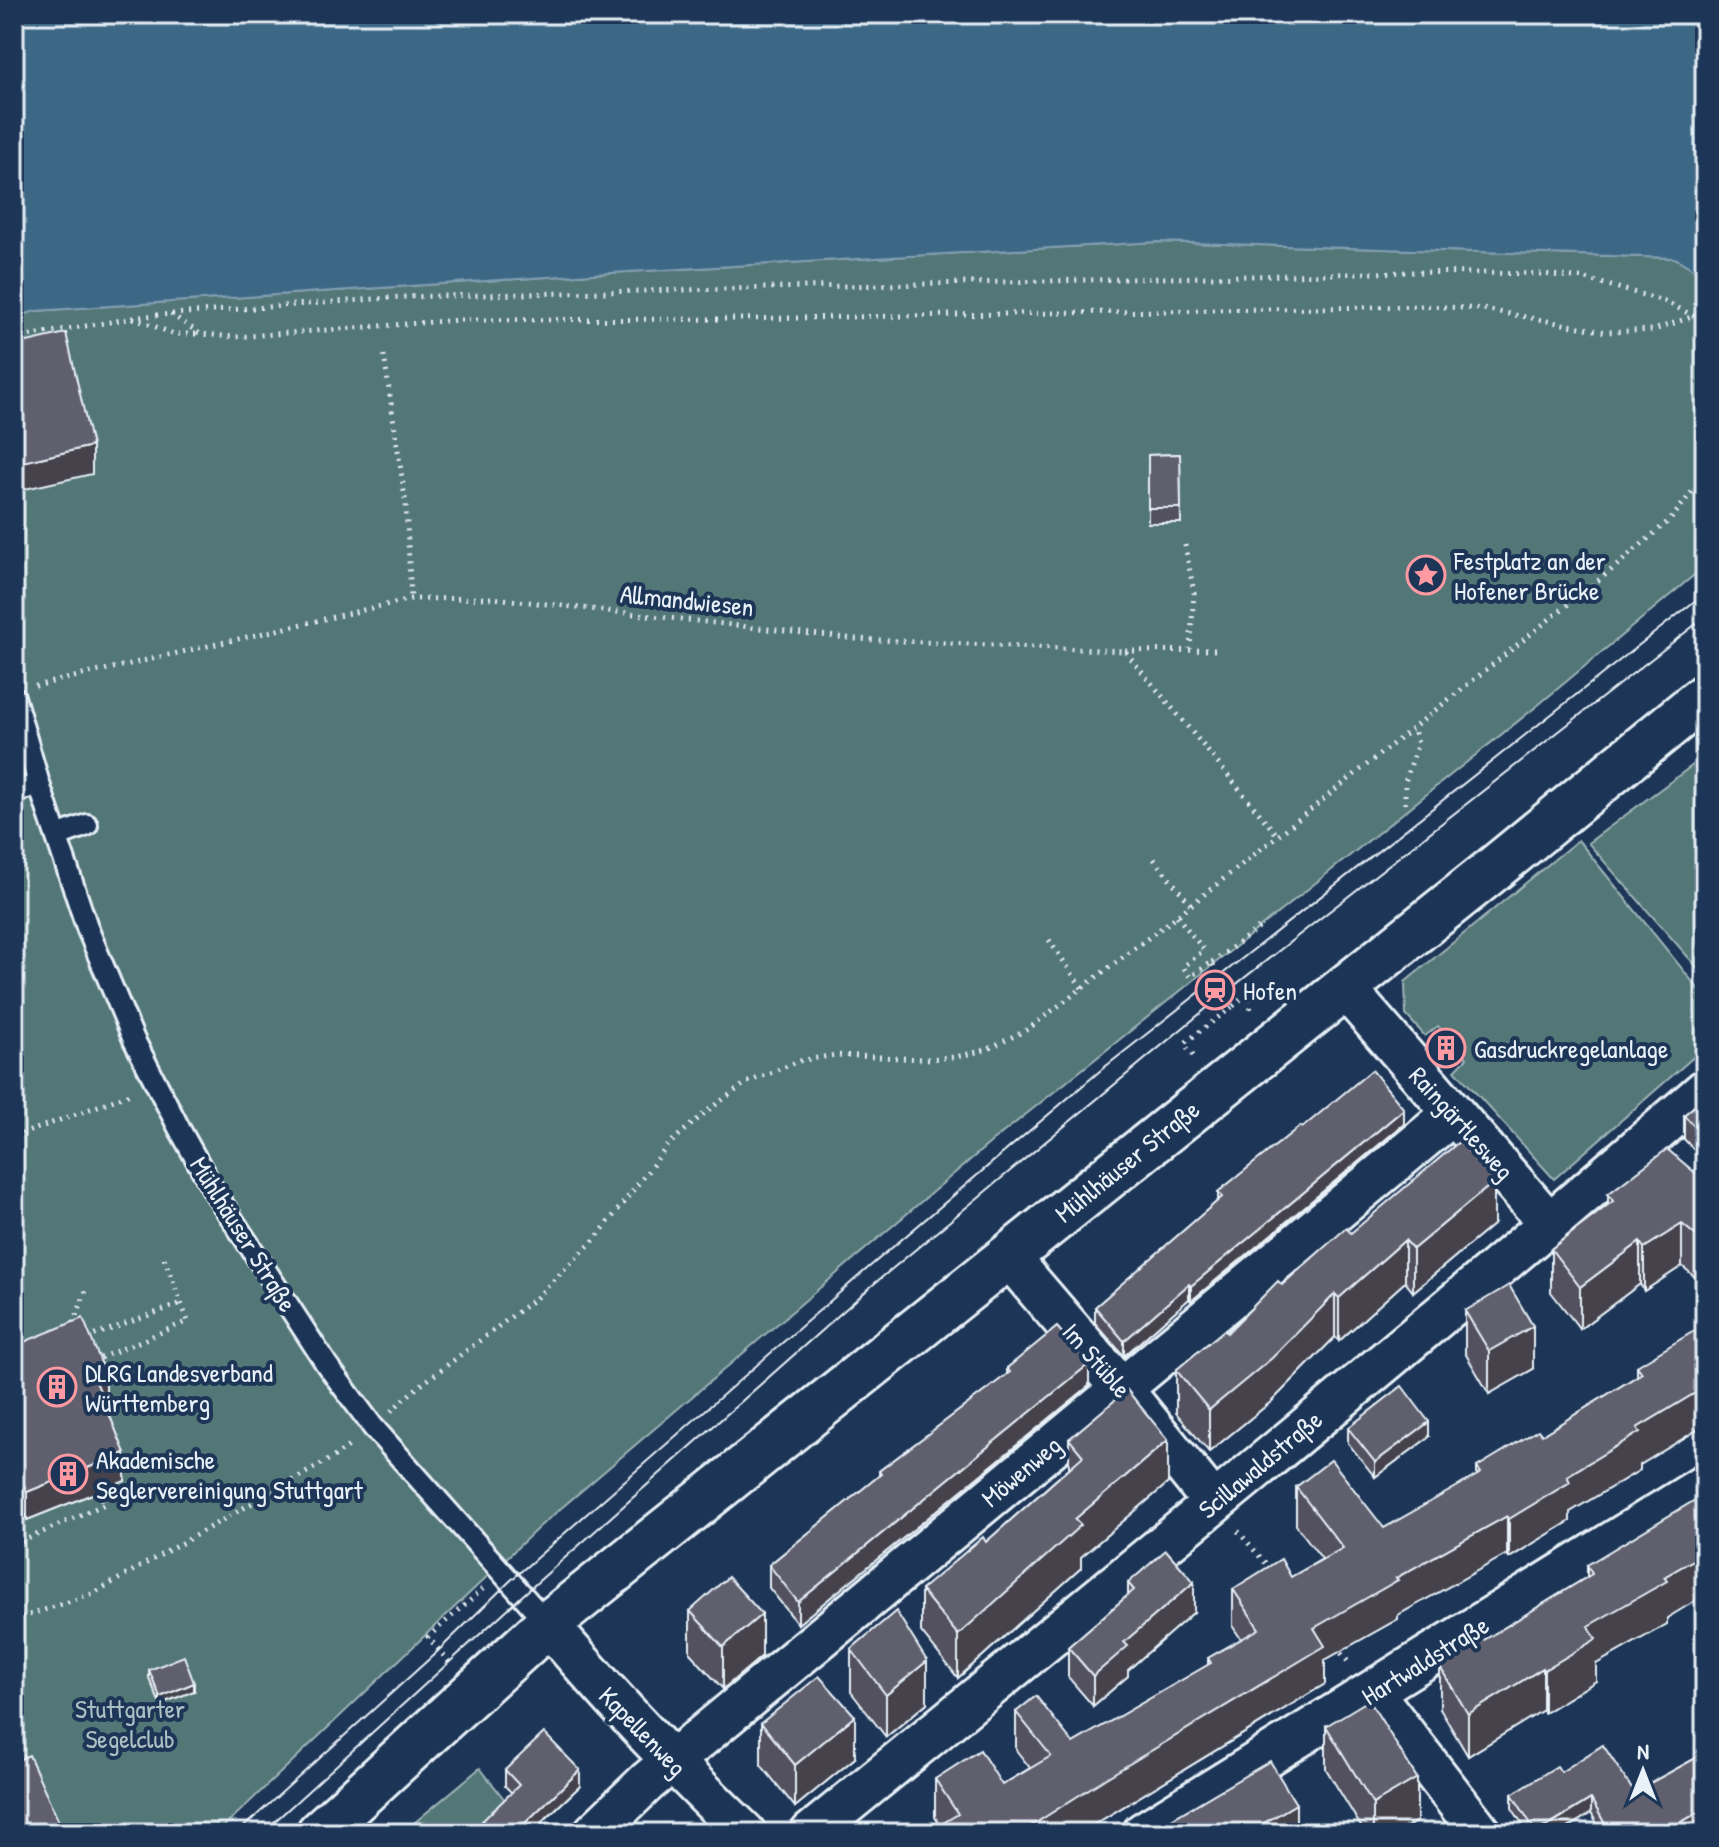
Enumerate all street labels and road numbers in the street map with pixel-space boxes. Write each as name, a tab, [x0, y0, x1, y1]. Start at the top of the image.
street label: Allmandwiesen	[619, 576, 755, 624]
street label: Raingärtlesweg	[1402, 1059, 1522, 1187]
street label: Mühlhäuser Straße	[1047, 1092, 1207, 1230]
street label: Mühlhäuser Straße	[182, 1150, 306, 1318]
street label: Im Stüble	[1055, 1315, 1139, 1405]
street label: Scillawaldstraße	[1191, 1402, 1329, 1526]
street label: Möwenweg	[974, 1427, 1068, 1515]
street label: Hartwaldstraße	[1355, 1607, 1495, 1713]
street label: Kapellenweg	[591, 1678, 695, 1784]

